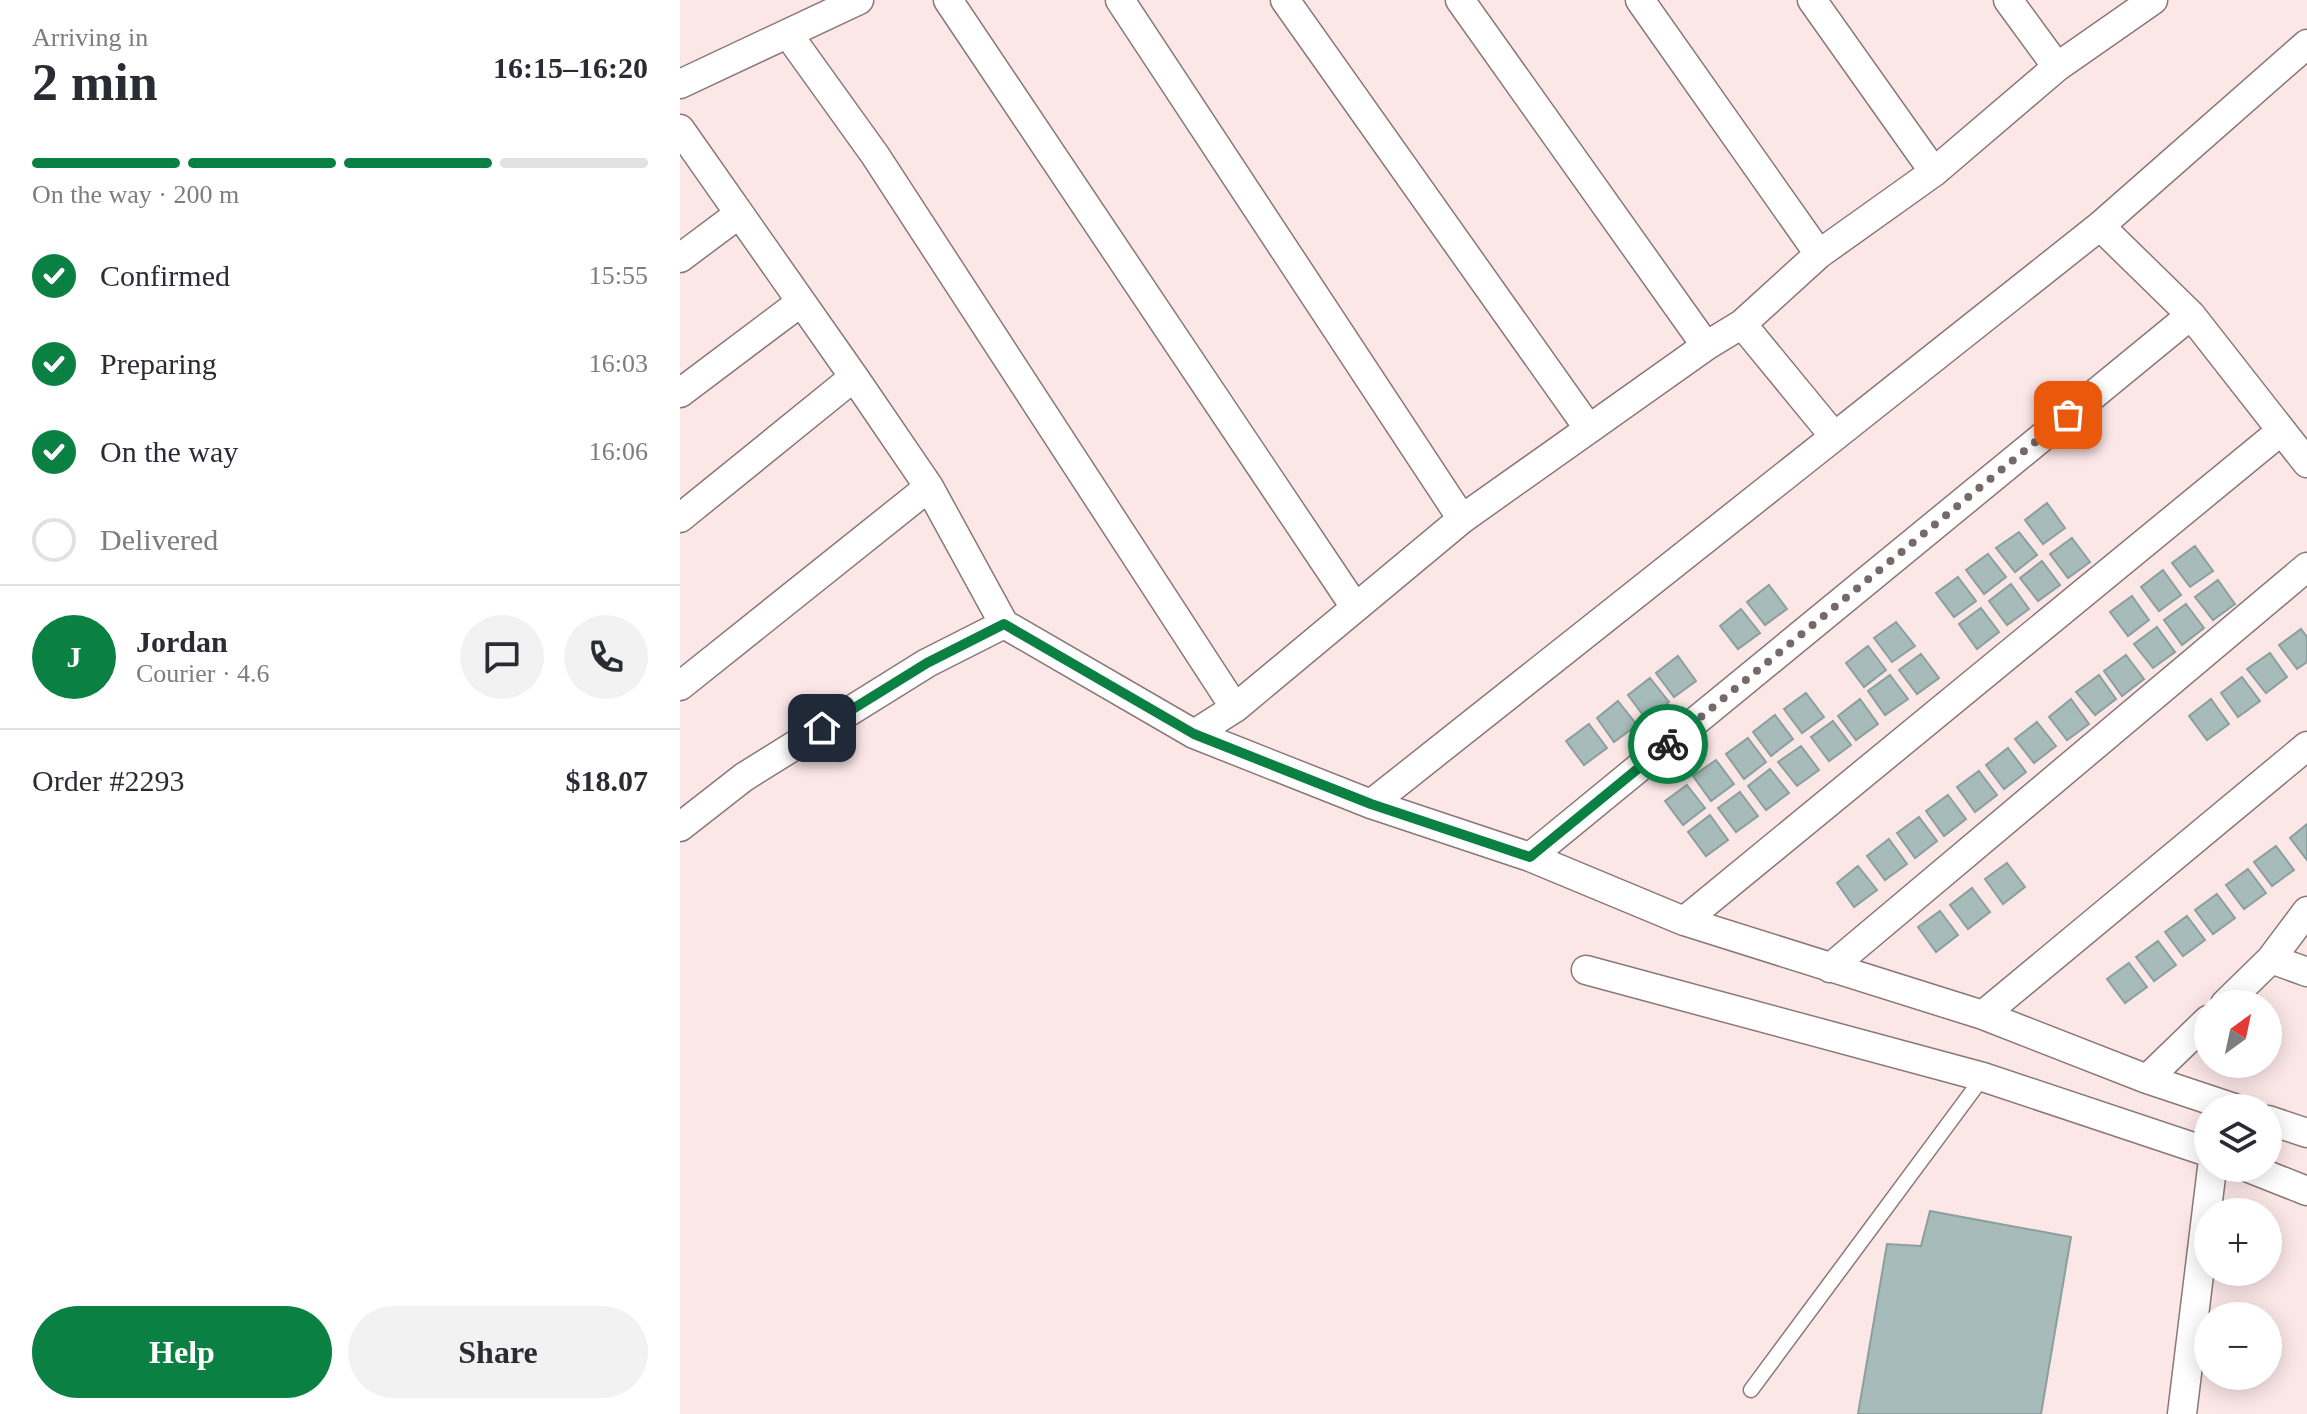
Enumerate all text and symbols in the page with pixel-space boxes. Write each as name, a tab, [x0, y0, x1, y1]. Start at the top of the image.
text: Arriving in	[32, 23, 148, 52]
text: 16:15–16:20	[493, 51, 648, 84]
text: 2 min	[32, 54, 158, 111]
text: On the way · 200 m	[32, 180, 239, 209]
icon: check	[32, 254, 76, 298]
text: Confirmed	[100, 259, 230, 292]
text: 15:55	[589, 261, 648, 290]
icon: check	[32, 342, 76, 386]
text: Preparing	[100, 347, 217, 380]
text: 16:03	[589, 349, 648, 378]
pin	[2034, 381, 2102, 449]
icon: bag	[2046, 393, 2090, 437]
icon: check	[32, 430, 76, 474]
text: On the way	[100, 435, 238, 468]
text: 16:06	[589, 437, 648, 466]
text: Delivered	[100, 523, 218, 556]
button: chat	[460, 615, 544, 699]
button: phone	[564, 615, 648, 699]
text: Jordan	[136, 625, 228, 658]
text: J	[67, 640, 82, 673]
text: Courier · 4.6	[136, 659, 270, 688]
pin	[788, 694, 856, 762]
courier	[1628, 704, 1708, 784]
icon: home	[800, 706, 844, 750]
icon: bike	[1646, 722, 1690, 766]
text: Order #2293	[32, 764, 184, 797]
text: $18.07	[566, 764, 648, 797]
north arrow	[2194, 990, 2282, 1078]
map controls	[2194, 990, 2282, 1390]
button: layers	[2194, 1094, 2282, 1182]
button: +	[2194, 1198, 2282, 1286]
button: −	[2194, 1302, 2282, 1390]
button: Help	[32, 1306, 332, 1398]
button: Share	[348, 1306, 648, 1398]

